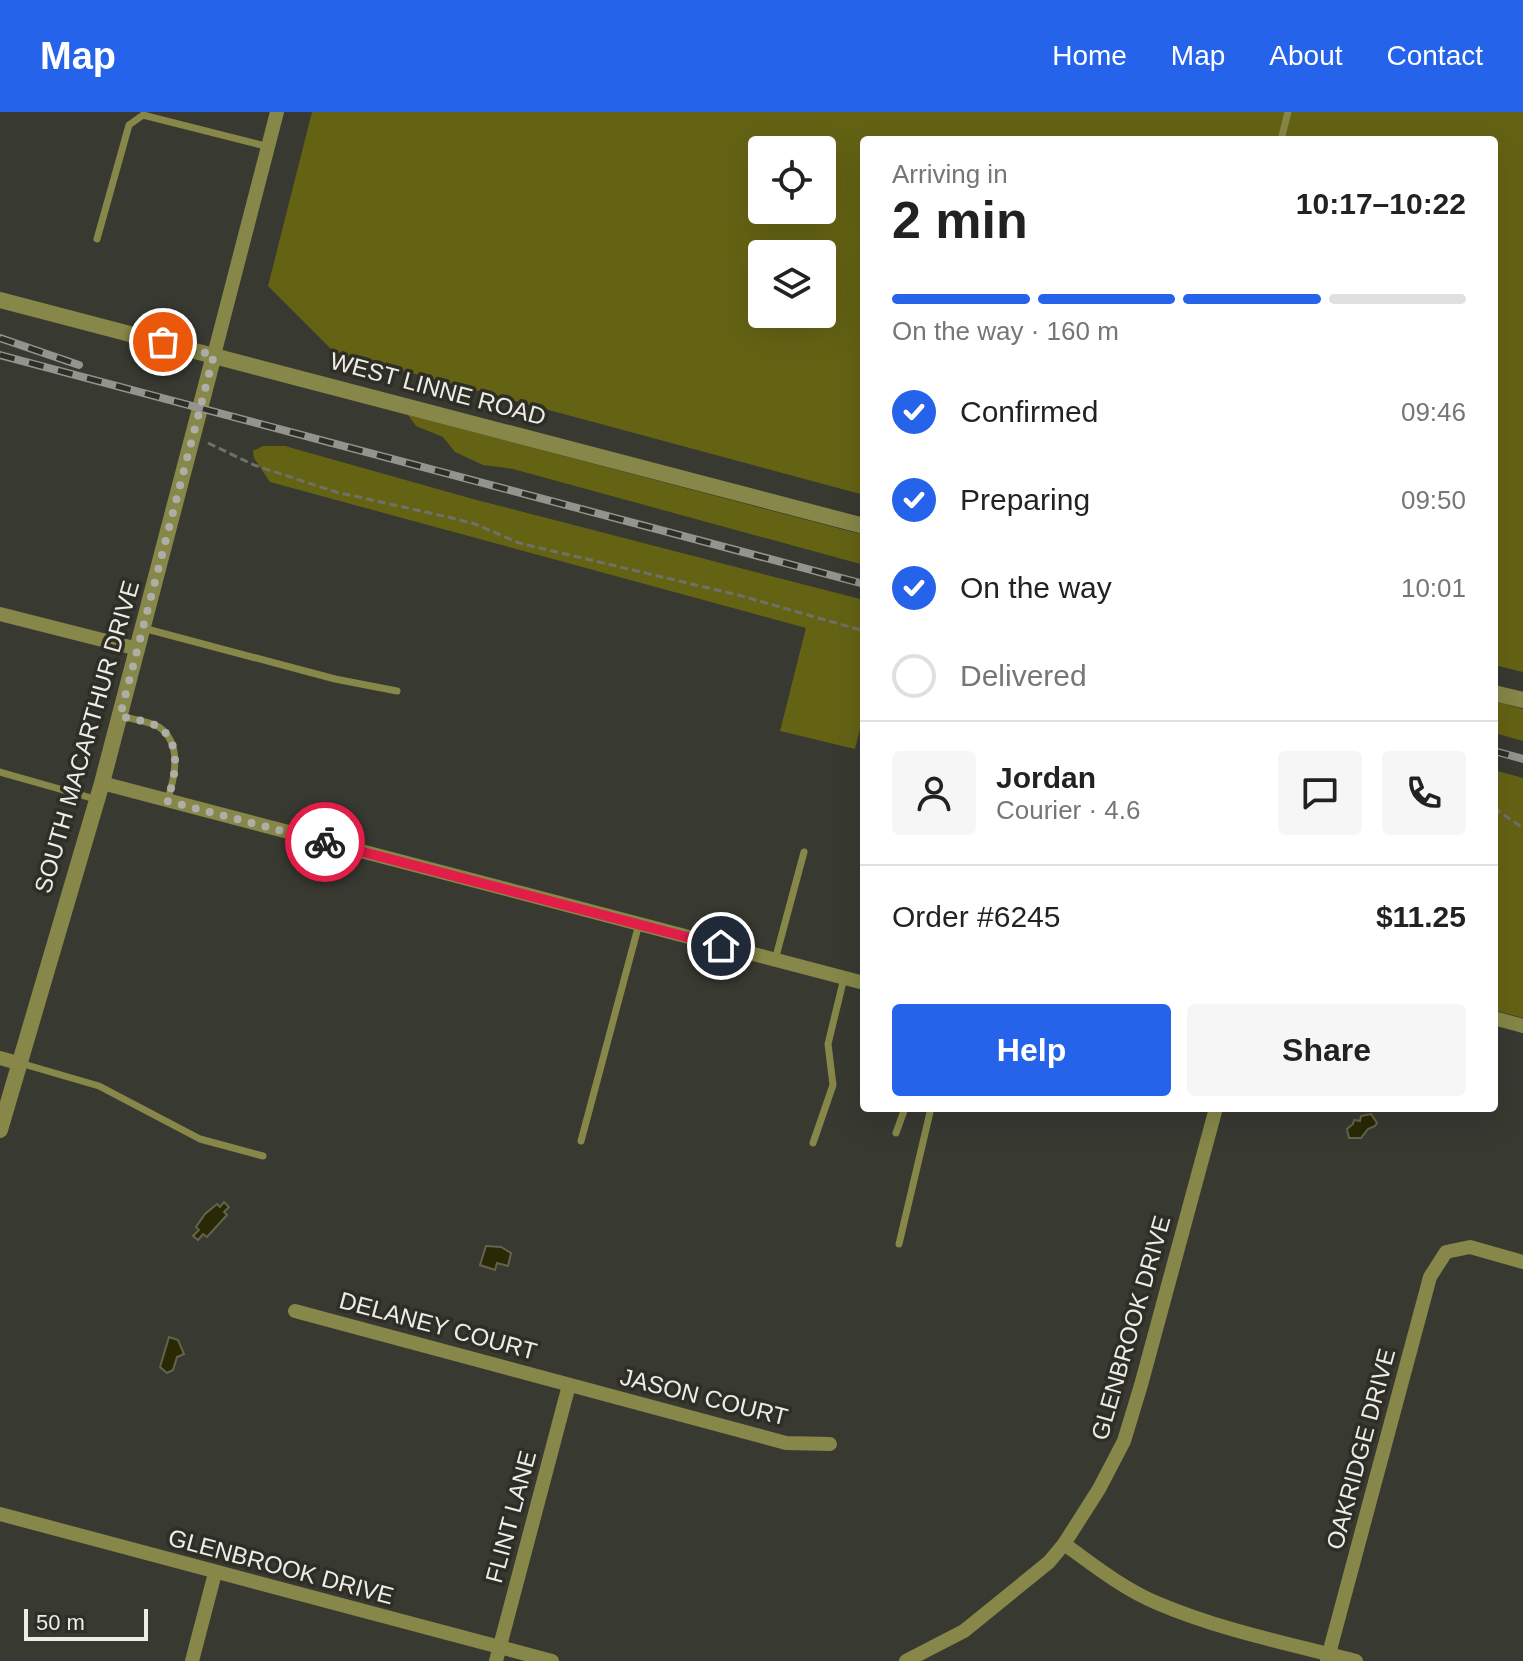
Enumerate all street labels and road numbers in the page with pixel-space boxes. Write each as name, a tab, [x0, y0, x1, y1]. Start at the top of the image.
street label: WEST LINNE ROAD	[327, 347, 549, 430]
street label: SOUTH MACARTHUR DRIVE	[29, 578, 144, 896]
street label: GLENBROOK DRIVE	[1086, 1213, 1175, 1443]
street label: DELANEY COURT	[337, 1286, 540, 1365]
street label: OAKRIDGE DRIVE	[1321, 1346, 1400, 1552]
street label: JASON COURT	[618, 1363, 791, 1430]
street label: FLINT LANE	[480, 1448, 541, 1586]
street label: GLENBROOK DRIVE	[166, 1523, 397, 1610]

